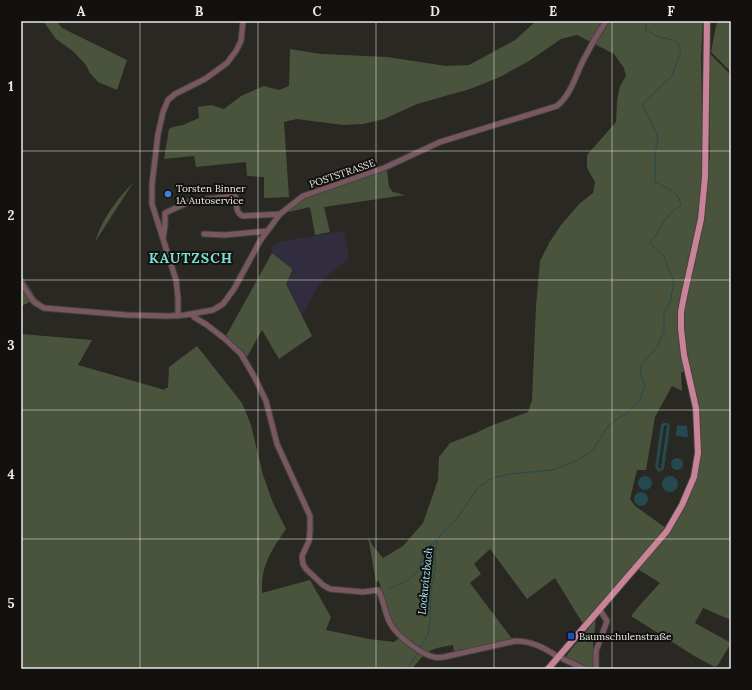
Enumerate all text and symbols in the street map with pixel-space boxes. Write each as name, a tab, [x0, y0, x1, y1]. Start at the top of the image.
text: A	[77, 3, 86, 20]
text: B	[195, 3, 204, 20]
text: C	[313, 3, 322, 20]
text: D	[430, 3, 440, 20]
text: E	[549, 3, 557, 20]
text: F	[667, 3, 675, 20]
text: 1	[8, 78, 14, 95]
street label: POSTSTRASSE	[308, 156, 377, 191]
place label: Torsten Binner 1A Autoservice	[176, 182, 246, 207]
marker: Torsten Binner 1A Autoservice	[163, 189, 173, 199]
text: 2	[8, 207, 15, 224]
district label: KAUTZSCH	[149, 249, 233, 267]
text: 3	[7, 337, 15, 354]
text: 4	[7, 466, 15, 483]
water label: Lockwitzbach	[414, 546, 436, 615]
text: 5	[7, 595, 15, 612]
place label: Baumschulenstraße	[579, 630, 672, 643]
marker: Baumschulenstraße	[566, 631, 576, 641]

